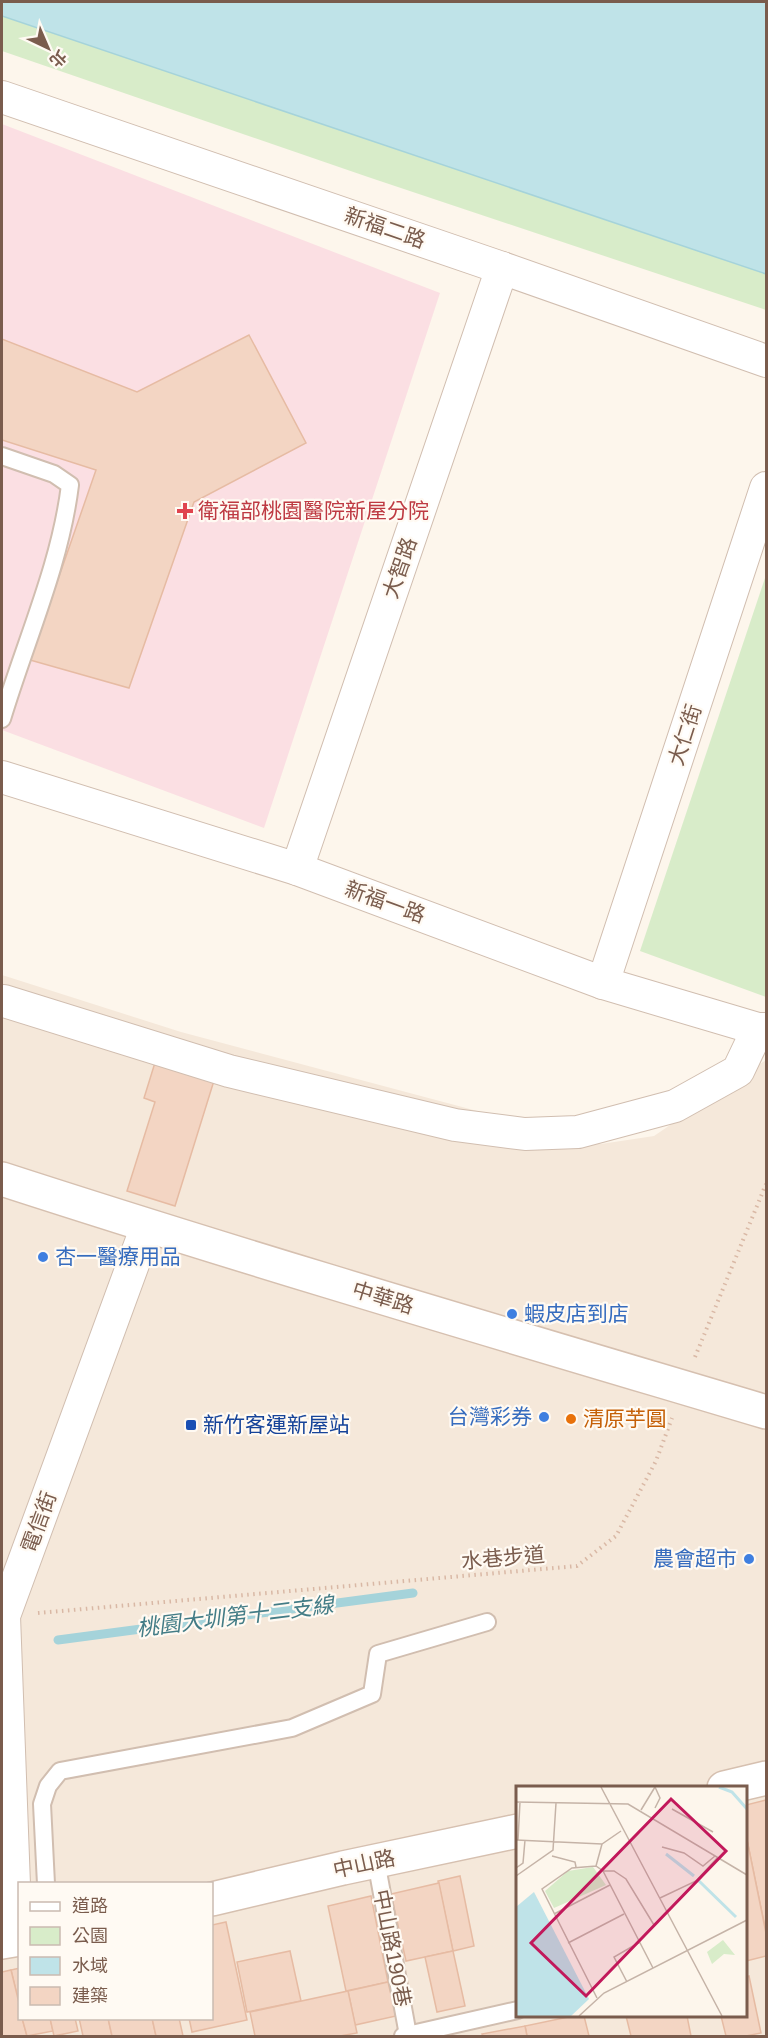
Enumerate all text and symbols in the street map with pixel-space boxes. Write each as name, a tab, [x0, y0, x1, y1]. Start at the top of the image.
north arrow	[18, 18, 78, 78]
text: 北	[46, 47, 70, 70]
street label: 新福二路	[342, 203, 429, 252]
place label: 衛福部桃園醫院新屋分院	[198, 499, 429, 522]
marker: 衛福部桃園醫院新屋分院	[176, 502, 194, 520]
street label: 大智路	[378, 534, 421, 601]
street label: 大仁街	[664, 701, 705, 768]
street label: 新福一路	[342, 876, 429, 927]
place label: 杏一醫療用品	[55, 1245, 181, 1268]
marker: 杏一醫療用品	[36, 1250, 50, 1264]
street label: 中華路	[350, 1277, 417, 1318]
place label: 蝦皮店到店	[524, 1302, 629, 1325]
marker: 蝦皮店到店	[505, 1307, 519, 1321]
place label: 台灣彩券	[448, 1405, 532, 1428]
place label: 清原芋圓	[583, 1407, 667, 1430]
marker: 台灣彩券	[537, 1410, 551, 1424]
marker: 清原芋圓	[564, 1412, 578, 1426]
place label: 新竹客運新屋站	[203, 1413, 350, 1436]
marker: 新竹客運新屋站	[184, 1418, 198, 1432]
street label: 電信街	[17, 1488, 60, 1555]
street label: 水巷步道	[460, 1542, 546, 1573]
place label: 農會超市	[653, 1547, 737, 1570]
marker: 農會超市	[742, 1552, 756, 1566]
water label: 桃園大圳第十二支線	[135, 1592, 338, 1641]
inset map	[516, 1786, 747, 2017]
street label: 中山路	[331, 1846, 397, 1881]
legend	[18, 1882, 213, 2020]
street label: 中山路190巷	[370, 1887, 415, 2009]
text: 道路	[72, 1896, 108, 1916]
text: 公園	[72, 1926, 108, 1946]
text: 水域	[72, 1956, 108, 1976]
text: 建築	[72, 1986, 108, 2006]

